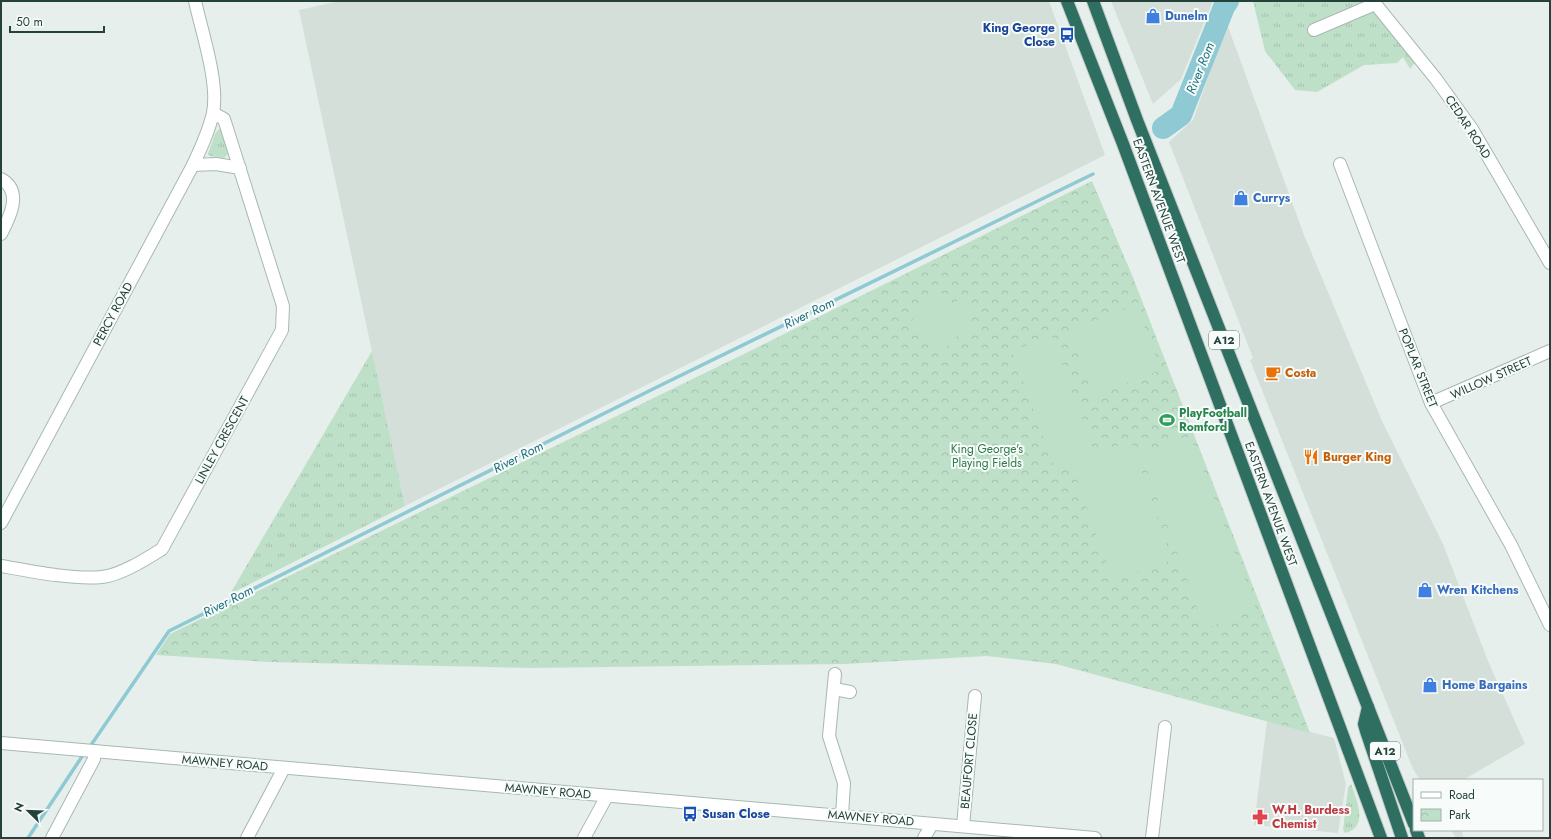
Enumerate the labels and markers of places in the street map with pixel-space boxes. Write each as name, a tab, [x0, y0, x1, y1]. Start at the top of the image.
shop icon: Dunelm	[1144, 7, 1162, 25]
place label: Dunelm	[1165, 7, 1208, 25]
place label: King George Close	[983, 19, 1055, 51]
bus stop icon: King George Close	[1058, 26, 1076, 44]
shop icon: Currys	[1232, 189, 1250, 207]
place label: Currys	[1253, 189, 1291, 207]
cafe icon: Costa	[1264, 364, 1282, 382]
place label: Costa	[1285, 364, 1316, 382]
place label: PlayFootball Romford	[1179, 404, 1247, 436]
sports icon: PlayFootball Romford	[1158, 411, 1176, 429]
restaurant icon: Burger King	[1302, 448, 1320, 466]
place label: Burger King	[1323, 448, 1391, 466]
shop icon: Wren Kitchens	[1416, 581, 1434, 599]
place label: Wren Kitchens	[1437, 581, 1519, 599]
shop icon: Home Bargains	[1421, 676, 1439, 694]
place label: Home Bargains	[1442, 676, 1528, 694]
place label: W.H. Burdess Chemist	[1272, 801, 1350, 833]
bus stop icon: Susan Close	[681, 805, 699, 823]
place label: Susan Close	[702, 805, 770, 823]
pharmacy icon: W.H. Burdess Chemist	[1251, 808, 1269, 826]

